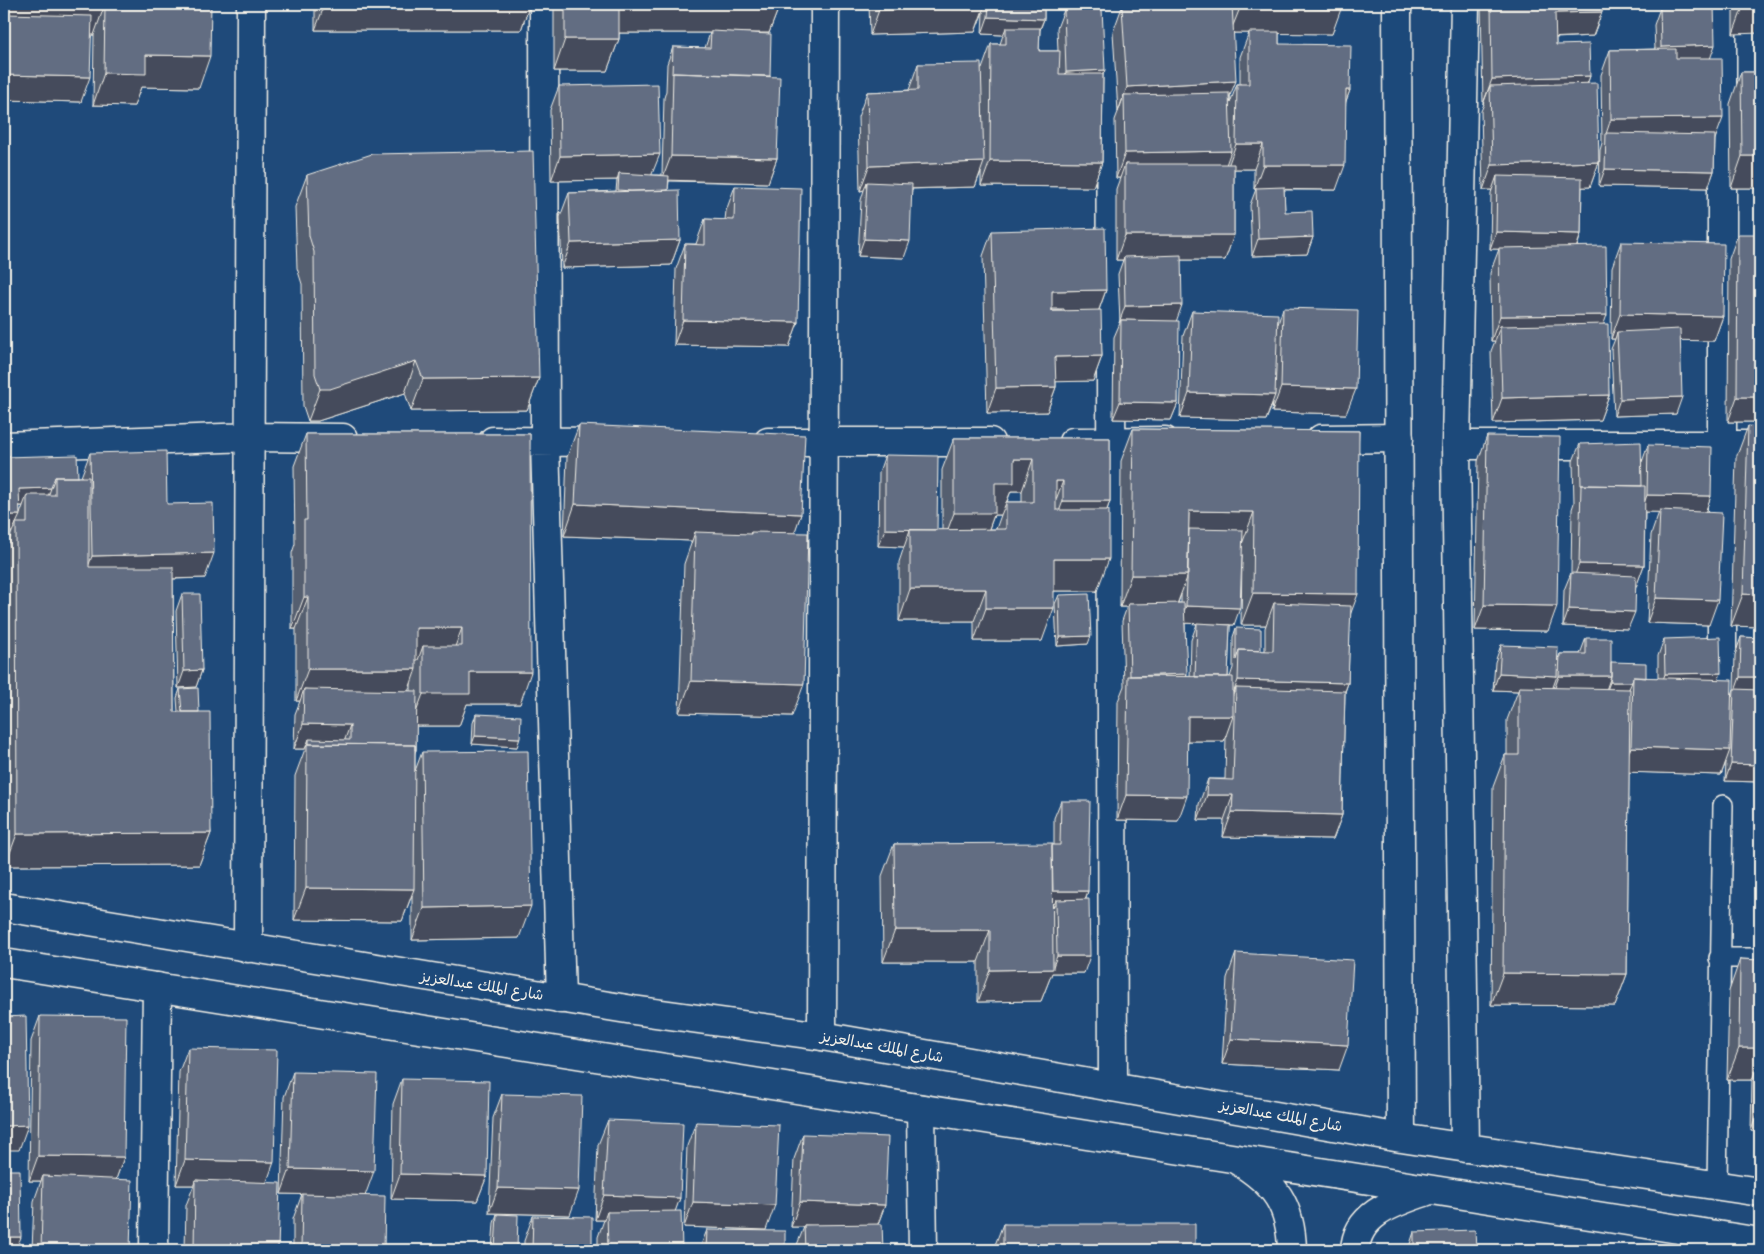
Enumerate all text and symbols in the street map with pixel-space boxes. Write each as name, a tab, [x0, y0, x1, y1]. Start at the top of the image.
street label: شارع الملك عبدالعزيز	[417, 967, 545, 1005]
street label: شارع الملك عبدالعزيز	[817, 1026, 945, 1067]
street label: شارع الملك عبدالعزيز	[1216, 1095, 1344, 1136]

